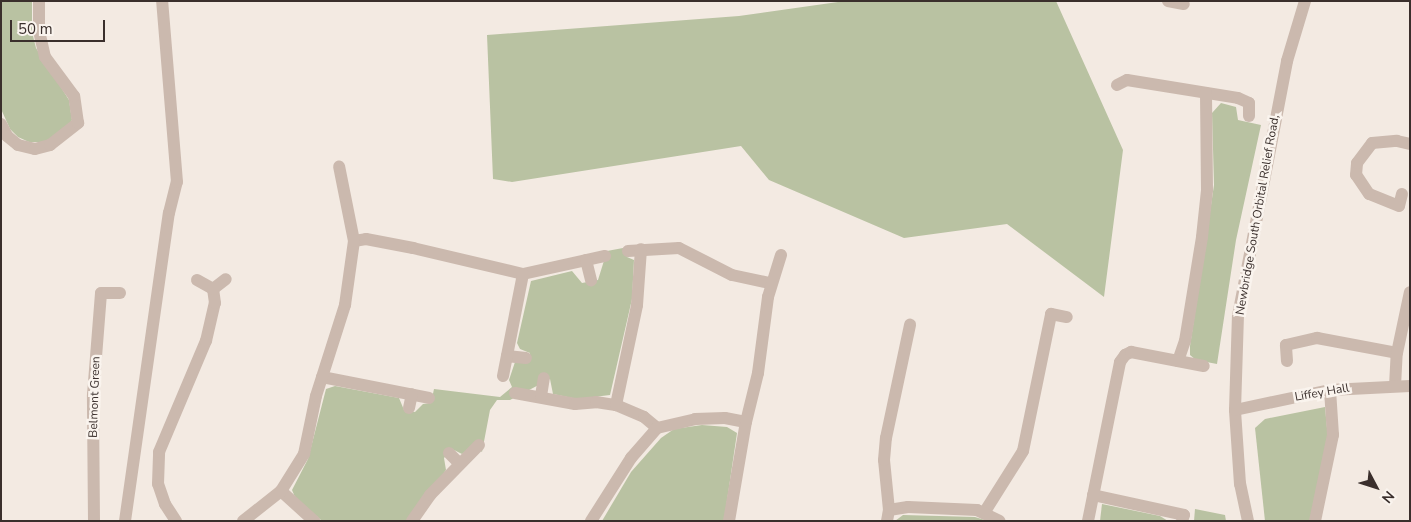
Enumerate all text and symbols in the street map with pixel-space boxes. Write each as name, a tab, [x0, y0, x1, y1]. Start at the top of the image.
scale bar	[12, 10, 108, 42]
text: 50 m	[18, 19, 53, 39]
street label: Newbridge South Orbital Relief Road,	[1233, 114, 1283, 316]
street label: Belmont Green	[86, 356, 104, 438]
street label: Liffey Hall	[1294, 381, 1350, 405]
north arrow	[1351, 462, 1401, 512]
text: N	[1377, 487, 1399, 507]

